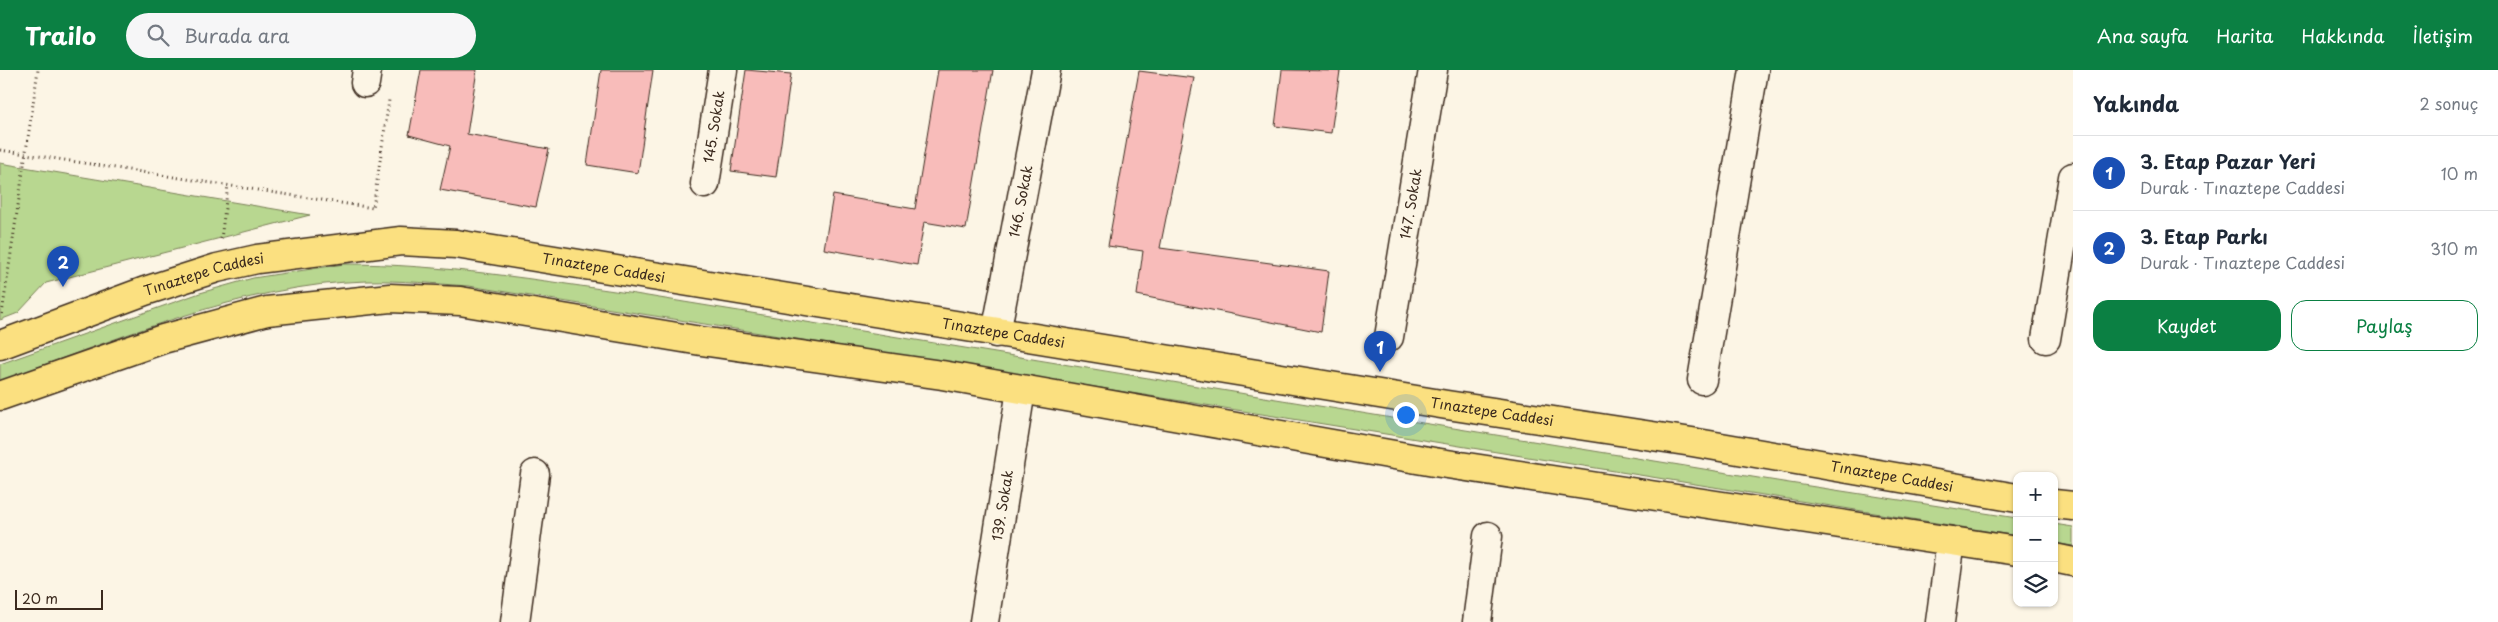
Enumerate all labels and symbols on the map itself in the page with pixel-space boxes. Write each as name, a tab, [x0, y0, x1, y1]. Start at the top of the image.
street label: 145. Sokak	[697, 89, 730, 164]
street label: 146. Sokak	[1003, 163, 1038, 239]
street label: 147. Sokak	[1394, 167, 1427, 241]
pin: 2	[47, 246, 79, 287]
street label: Tınaztepe Caddesi	[141, 247, 265, 301]
street label: Tınaztepe Caddesi	[541, 247, 667, 288]
street label: Tınaztepe Caddesi	[940, 312, 1066, 353]
pin: 1	[1364, 331, 1396, 372]
street label: Tınaztepe Caddesi	[1429, 391, 1555, 431]
your location	[1393, 402, 1419, 428]
street label: Tınaztepe Caddesi	[1829, 455, 1955, 497]
street label: 139. Sokak	[986, 468, 1018, 543]
scale bar	[15, 587, 102, 610]

